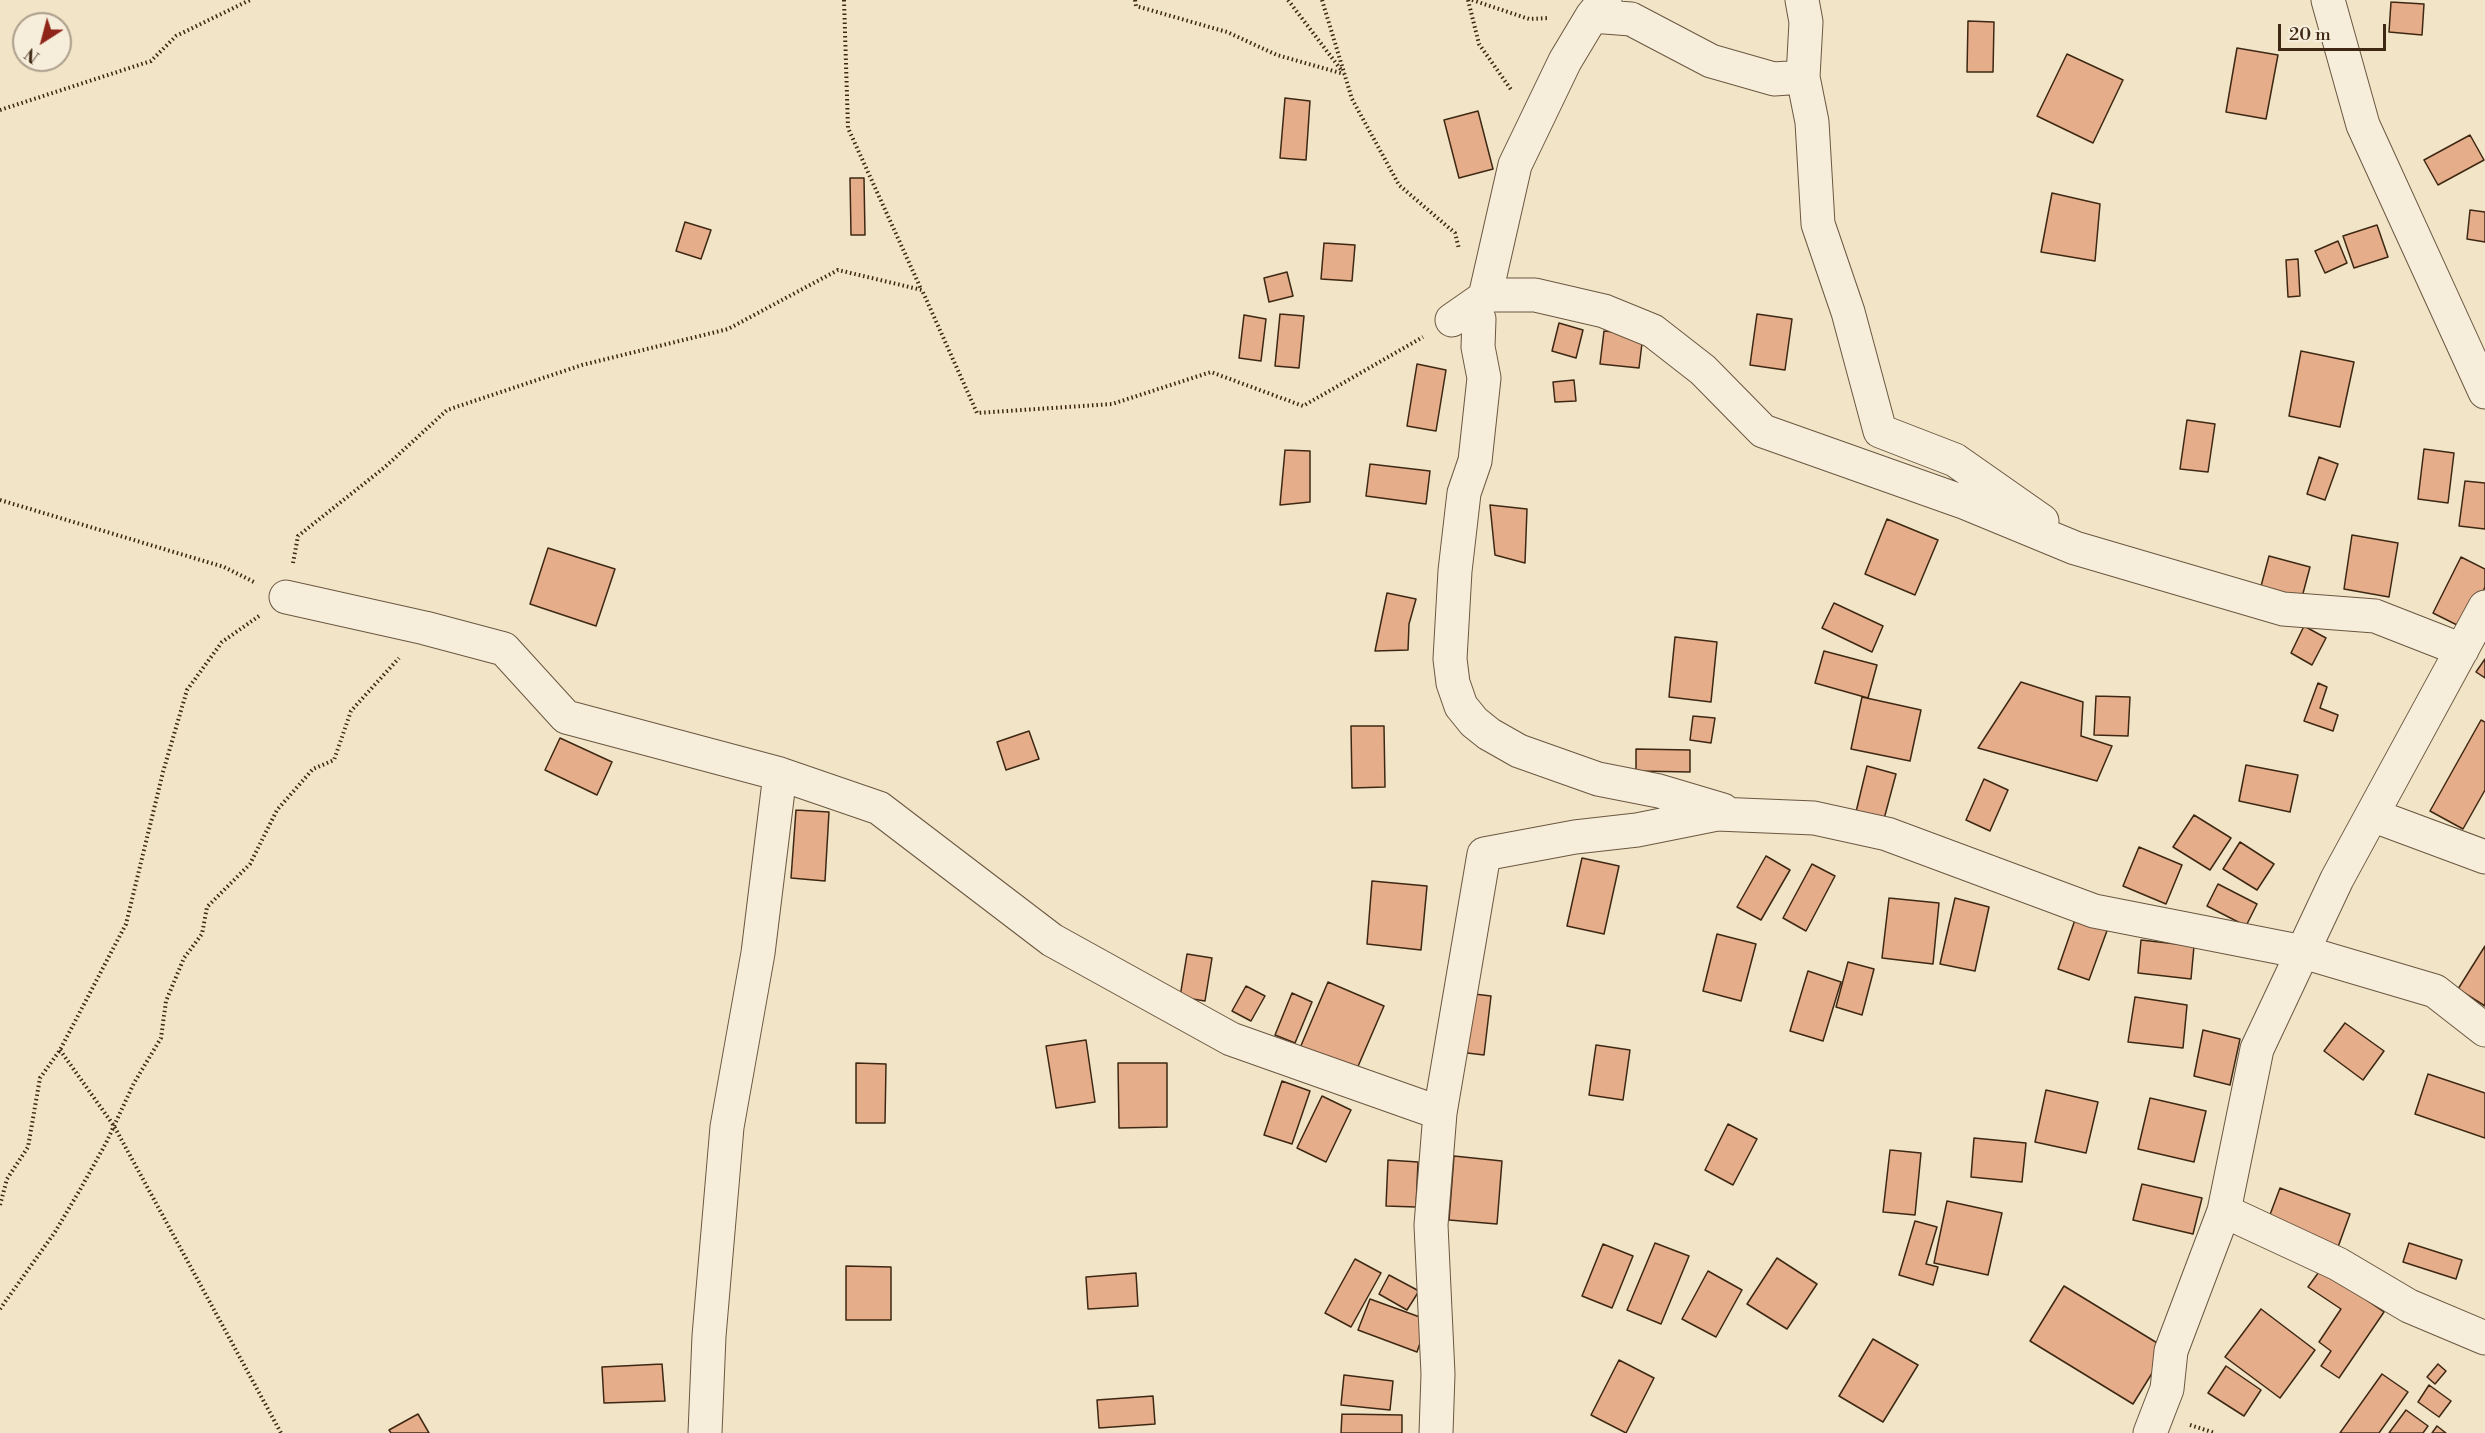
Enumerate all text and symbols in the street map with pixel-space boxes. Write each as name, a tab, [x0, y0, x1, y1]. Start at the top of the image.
north arrow	[12, 12, 72, 72]
scale bar	[2281, 12, 2389, 50]
text: 20 m	[2289, 23, 2331, 46]
text: N	[22, 43, 44, 67]

